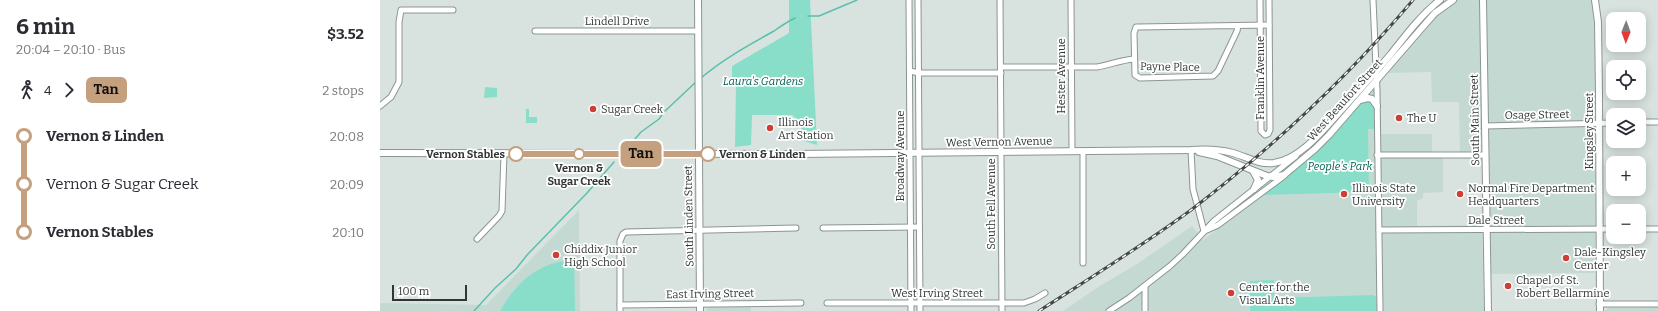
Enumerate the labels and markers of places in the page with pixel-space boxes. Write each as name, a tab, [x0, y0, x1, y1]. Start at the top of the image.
place label: Sugar Creek	[601, 103, 664, 116]
marker: Sugar Creek	[588, 104, 598, 114]
place label: The U	[1407, 112, 1437, 125]
marker: The U	[1394, 113, 1404, 123]
place label: Illinois Art Station	[778, 116, 834, 142]
marker: Illinois Art Station	[765, 123, 775, 133]
marker: Vernon Stables	[508, 146, 524, 162]
marker: Vernon & Linden	[700, 146, 716, 162]
place label: Vernon Stables	[426, 148, 506, 161]
marker: Vernon & Sugar Creek	[573, 148, 585, 160]
place label: Vernon & Linden	[719, 148, 805, 161]
place label: Vernon & Sugar Creek	[547, 162, 611, 188]
place label: Illinois State University	[1352, 182, 1416, 208]
place label: Normal Fire Department Headquarters	[1468, 182, 1594, 208]
marker: Illinois State University	[1339, 189, 1349, 199]
marker: Normal Fire Department Headquarters	[1455, 189, 1465, 199]
place label: Chiddix Junior High School	[564, 243, 637, 269]
place label: Dale-Kingsley Center	[1574, 246, 1646, 272]
marker: Chiddix Junior High School	[551, 250, 561, 260]
marker: Dale-Kingsley Center	[1561, 253, 1571, 263]
place label: Chapel of St. Robert Bellarmine	[1516, 274, 1609, 300]
place label: Center for the Visual Arts	[1239, 281, 1310, 307]
marker: Chapel of St. Robert Bellarmine	[1503, 281, 1513, 291]
marker: Center for the Visual Arts	[1226, 288, 1236, 298]

